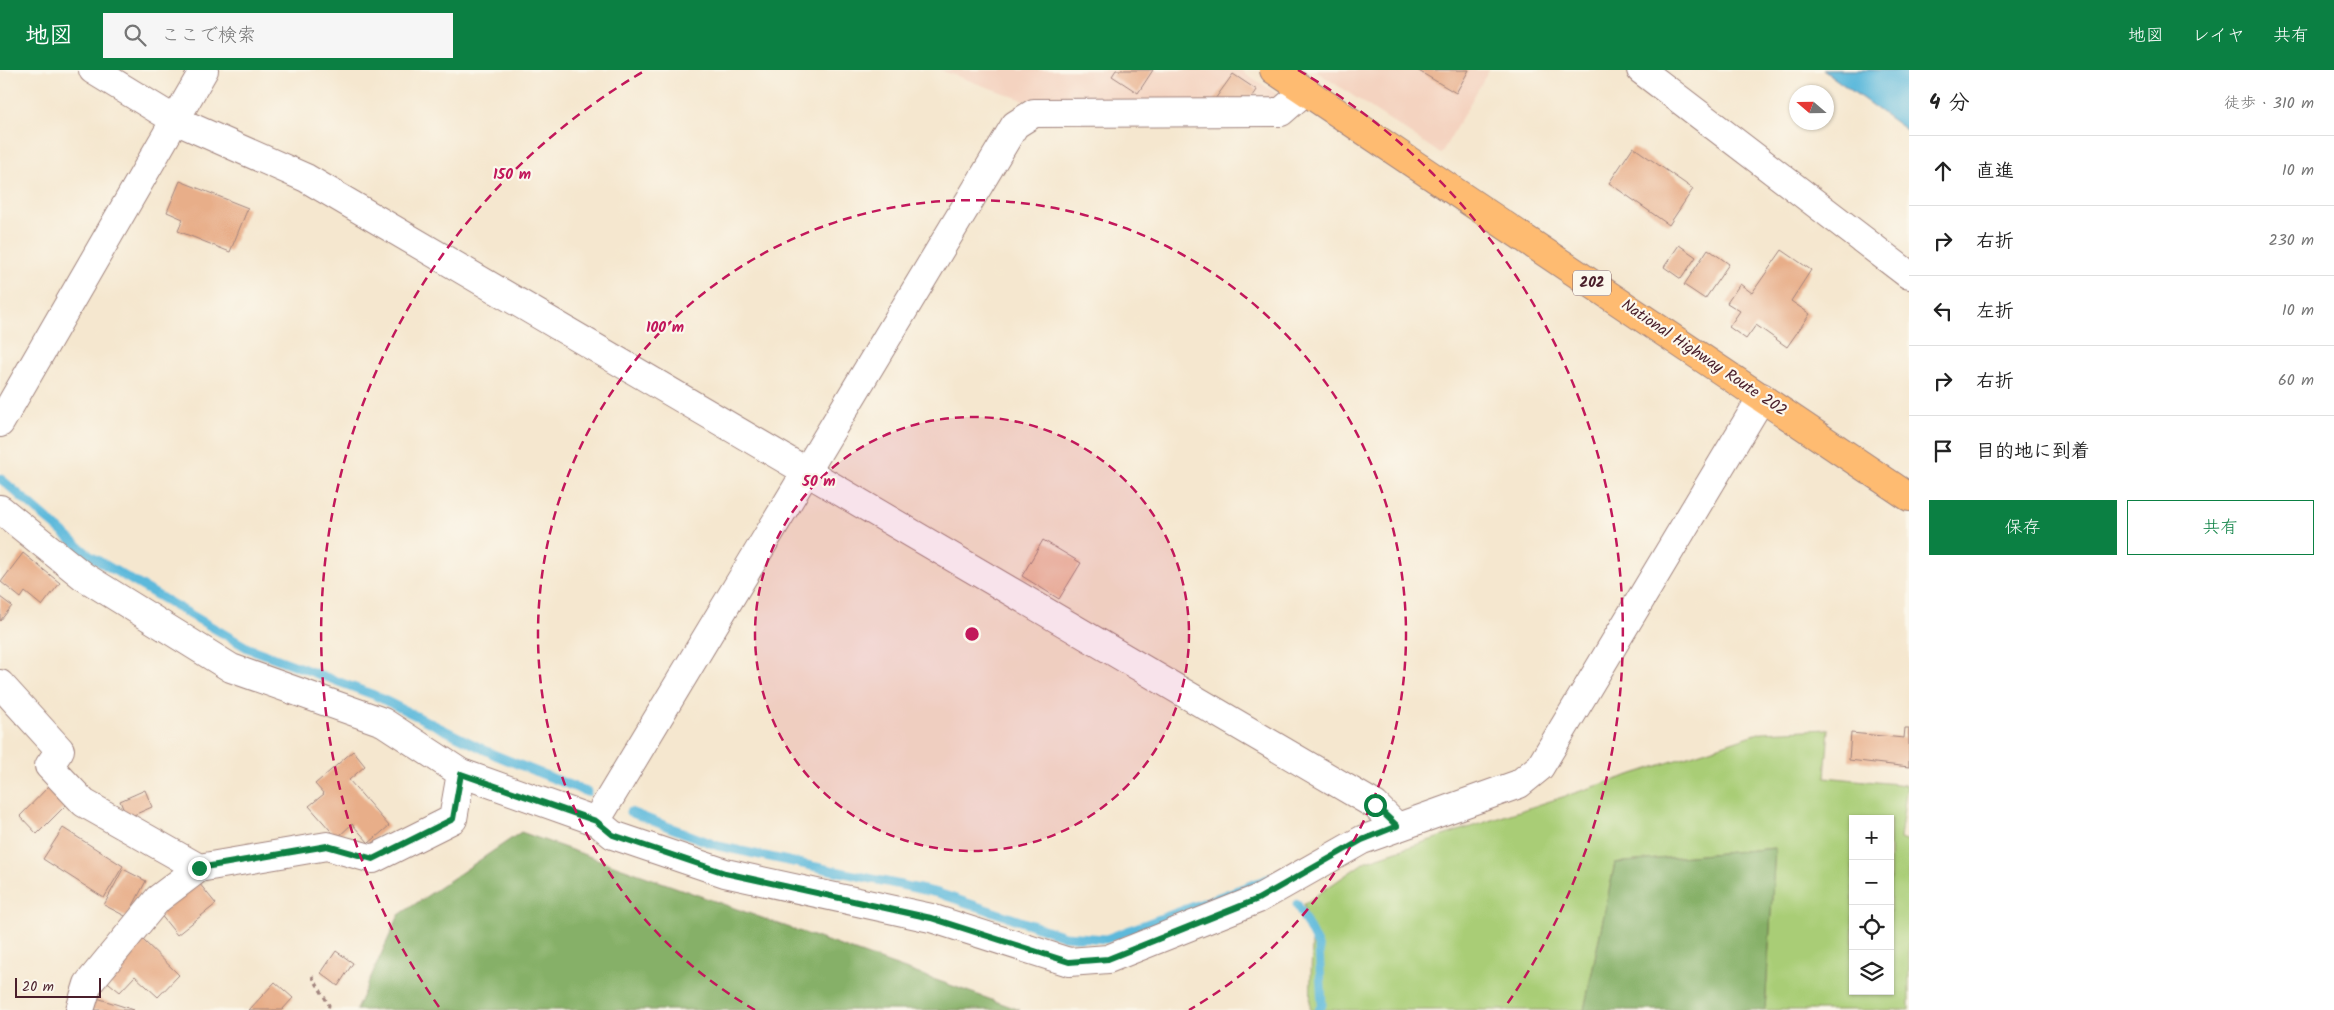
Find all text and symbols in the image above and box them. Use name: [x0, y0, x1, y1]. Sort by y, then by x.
search box: [103, 13, 453, 58]
text: 地図: [25, 17, 73, 56]
icon: search: [121, 21, 149, 49]
text: ここで検索: [161, 21, 256, 51]
text: 地図: [2128, 22, 2164, 51]
text: レイヤ: [2192, 22, 2245, 51]
text: 共有: [2273, 22, 2309, 51]
north arrow: [1789, 85, 1834, 130]
text: 4 分: [1929, 87, 1970, 120]
text: 徒歩 · 310 m: [2224, 91, 2314, 116]
icon: ahead: [1929, 157, 1957, 185]
text: 直進: [1976, 157, 2014, 187]
text: 10 m: [2282, 158, 2314, 183]
text: 150 m: [493, 163, 531, 187]
icon: right: [1929, 227, 1957, 255]
text: 右折: [1976, 227, 2014, 257]
text: 230 m: [2268, 228, 2314, 253]
road number: 202: [1573, 270, 1611, 296]
street label: National Highway Route 202: [1616, 293, 1792, 423]
icon: left: [1929, 297, 1957, 325]
text: 左折: [1976, 297, 2014, 327]
text: 10 m: [2282, 298, 2314, 323]
text: 100 m: [646, 316, 684, 340]
icon: right: [1929, 367, 1957, 395]
text: 右折: [1976, 367, 2014, 397]
text: 60 m: [2278, 368, 2314, 393]
icon: arrive: [1929, 437, 1957, 465]
text: 目的地に到着: [1976, 437, 2090, 467]
text: 50 m: [801, 470, 836, 494]
button: 保存: [1929, 500, 2117, 555]
button: 共有: [2127, 500, 2314, 555]
centre of rings: [963, 625, 981, 643]
route start: [1364, 794, 1387, 817]
map controls: [1849, 815, 1894, 995]
button: +: [1849, 815, 1894, 860]
route end: [188, 857, 211, 880]
button: −: [1849, 860, 1894, 905]
button: locate: [1849, 905, 1894, 950]
button: layers: [1849, 950, 1894, 995]
scale bar: [15, 975, 101, 998]
text: 20 m: [22, 976, 54, 998]

